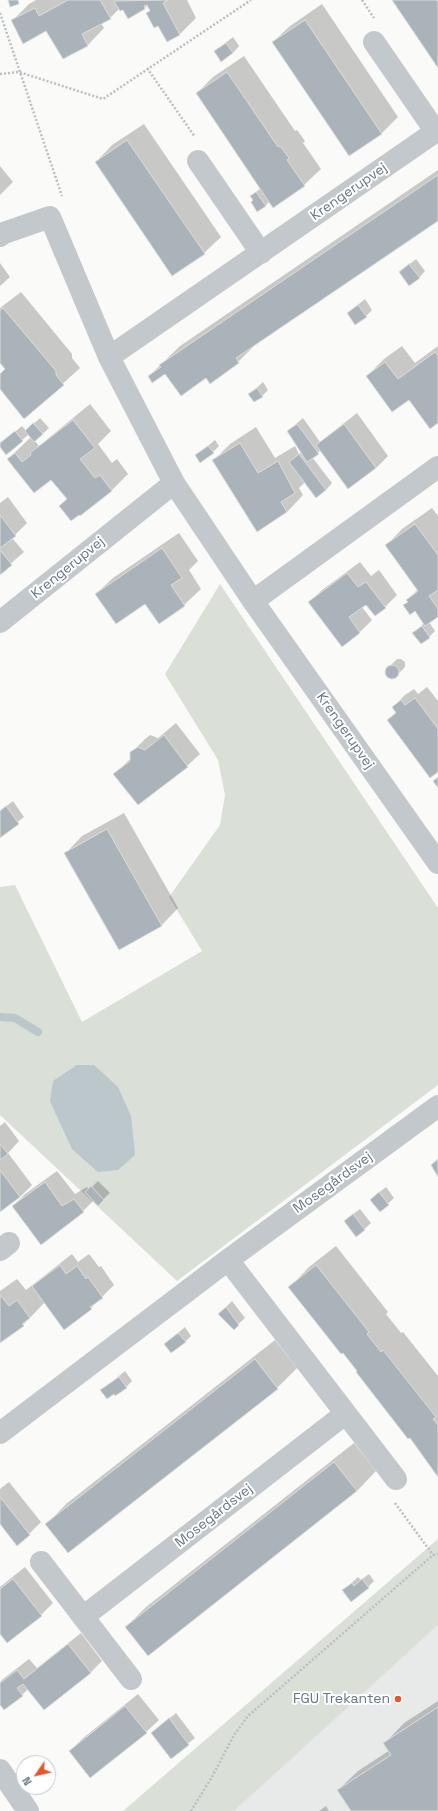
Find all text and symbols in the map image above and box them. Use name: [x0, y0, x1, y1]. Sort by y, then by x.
street label: Krengerupvej: [308, 160, 390, 224]
street label: Krengerupvej: [28, 533, 108, 603]
street label: Krengerupvej: [313, 690, 377, 772]
street label: Mosegårdsvej: [290, 1149, 376, 1217]
street label: Mosegårdsvej: [172, 1481, 256, 1551]
place label: FGU Trekanten: [293, 1691, 390, 1707]
marker: FGU Trekanten: [393, 1694, 403, 1704]
north arrow: [16, 1755, 56, 1795]
text: N: [19, 1774, 35, 1788]

